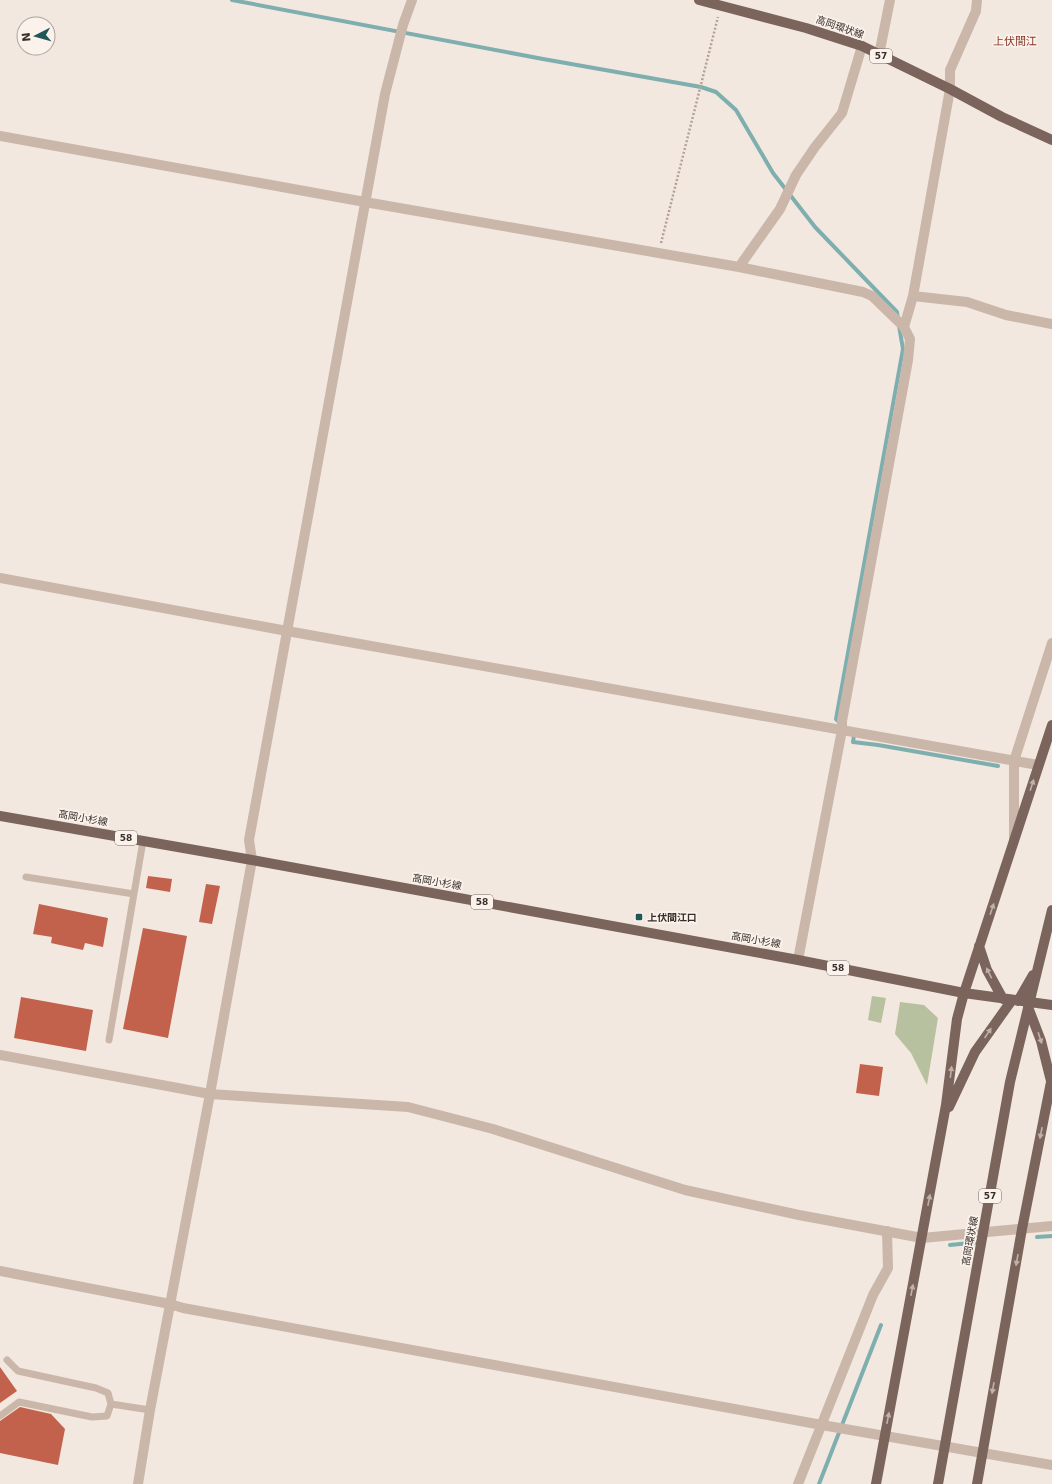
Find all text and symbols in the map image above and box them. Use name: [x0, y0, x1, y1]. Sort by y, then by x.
street label: 高岡環状線: [815, 14, 865, 40]
north arrow: [16, 16, 56, 56]
text: N: [20, 32, 33, 42]
district label: 上伏間江: [993, 35, 1037, 48]
road number: 57: [870, 49, 892, 63]
one-way arrow: [1029, 779, 1035, 791]
street label: 高岡小杉線: [57, 808, 109, 828]
road number: 58: [115, 831, 137, 845]
street label: 高岡小杉線: [411, 872, 463, 892]
road number: 58: [471, 895, 493, 909]
one-way arrow: [989, 902, 995, 914]
marker: 上伏間江口: [634, 912, 644, 922]
place label: 上伏間江口: [647, 912, 697, 923]
street label: 高岡小杉線: [730, 930, 782, 950]
road number: 58: [827, 961, 849, 975]
one-way arrow: [986, 967, 992, 979]
one-way arrow: [984, 1028, 992, 1039]
one-way arrow: [1037, 1033, 1043, 1045]
one-way arrow: [948, 1065, 954, 1078]
one-way arrow: [1038, 1127, 1044, 1139]
road number: 57: [979, 1189, 1001, 1203]
one-way arrow: [926, 1193, 932, 1206]
street label: 高岡環状線: [960, 1215, 980, 1267]
one-way arrow: [1013, 1254, 1019, 1267]
one-way arrow: [909, 1284, 915, 1296]
one-way arrow: [990, 1382, 996, 1394]
one-way arrow: [885, 1412, 891, 1424]

